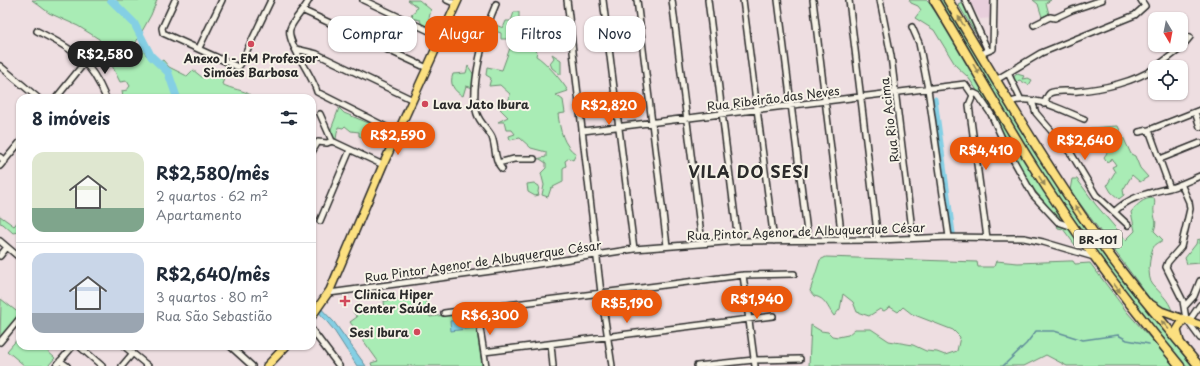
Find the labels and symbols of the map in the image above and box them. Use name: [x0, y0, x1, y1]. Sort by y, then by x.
north arrow: [1148, 12, 1188, 52]
one-way arrow: [957, 15, 964, 27]
marker: Anexo I - EM Professor Simões Barbosa: [246, 39, 256, 49]
pin: R$2,580: [68, 41, 142, 75]
place label: Anexo I - EM Professor Simões Barbosa: [183, 49, 319, 81]
one-way arrow: [972, 63, 979, 75]
street label: Rua Rio Acima: [875, 76, 903, 163]
street label: Rua Ribeirão das Neves: [706, 81, 841, 115]
pin: R$2,820: [572, 92, 646, 126]
place label: Lava Jato Ibura: [433, 95, 530, 113]
marker: Lava Jato Ibura: [420, 99, 430, 109]
pin: R$2,590: [361, 122, 435, 156]
pin: R$2,640: [1048, 127, 1122, 161]
pin: R$4,410: [949, 137, 1023, 171]
district label: VILA DO SESI: [688, 159, 810, 183]
one-way arrow: [1039, 175, 1046, 186]
one-way arrow: [1074, 205, 1082, 216]
street label: Rua Pintor Agenor de Albuquerque César: [686, 218, 926, 244]
road number: BR-101: [1074, 230, 1122, 248]
street label: Rua Pintor Agenor de Albuquerque César: [364, 235, 603, 287]
one-way arrow: [1113, 283, 1121, 294]
place label: Clinica Hiper Center Saúde: [354, 285, 437, 317]
pin: R$1,940: [720, 286, 794, 320]
pin: R$5,190: [590, 290, 664, 324]
marker: Clinica Hiper Center Saúde: [339, 295, 351, 307]
pin: R$6,300: [453, 302, 527, 336]
one-way arrow: [1160, 320, 1169, 330]
place label: Sesi Ibura: [349, 323, 410, 341]
marker: Sesi Ibura: [412, 327, 422, 337]

